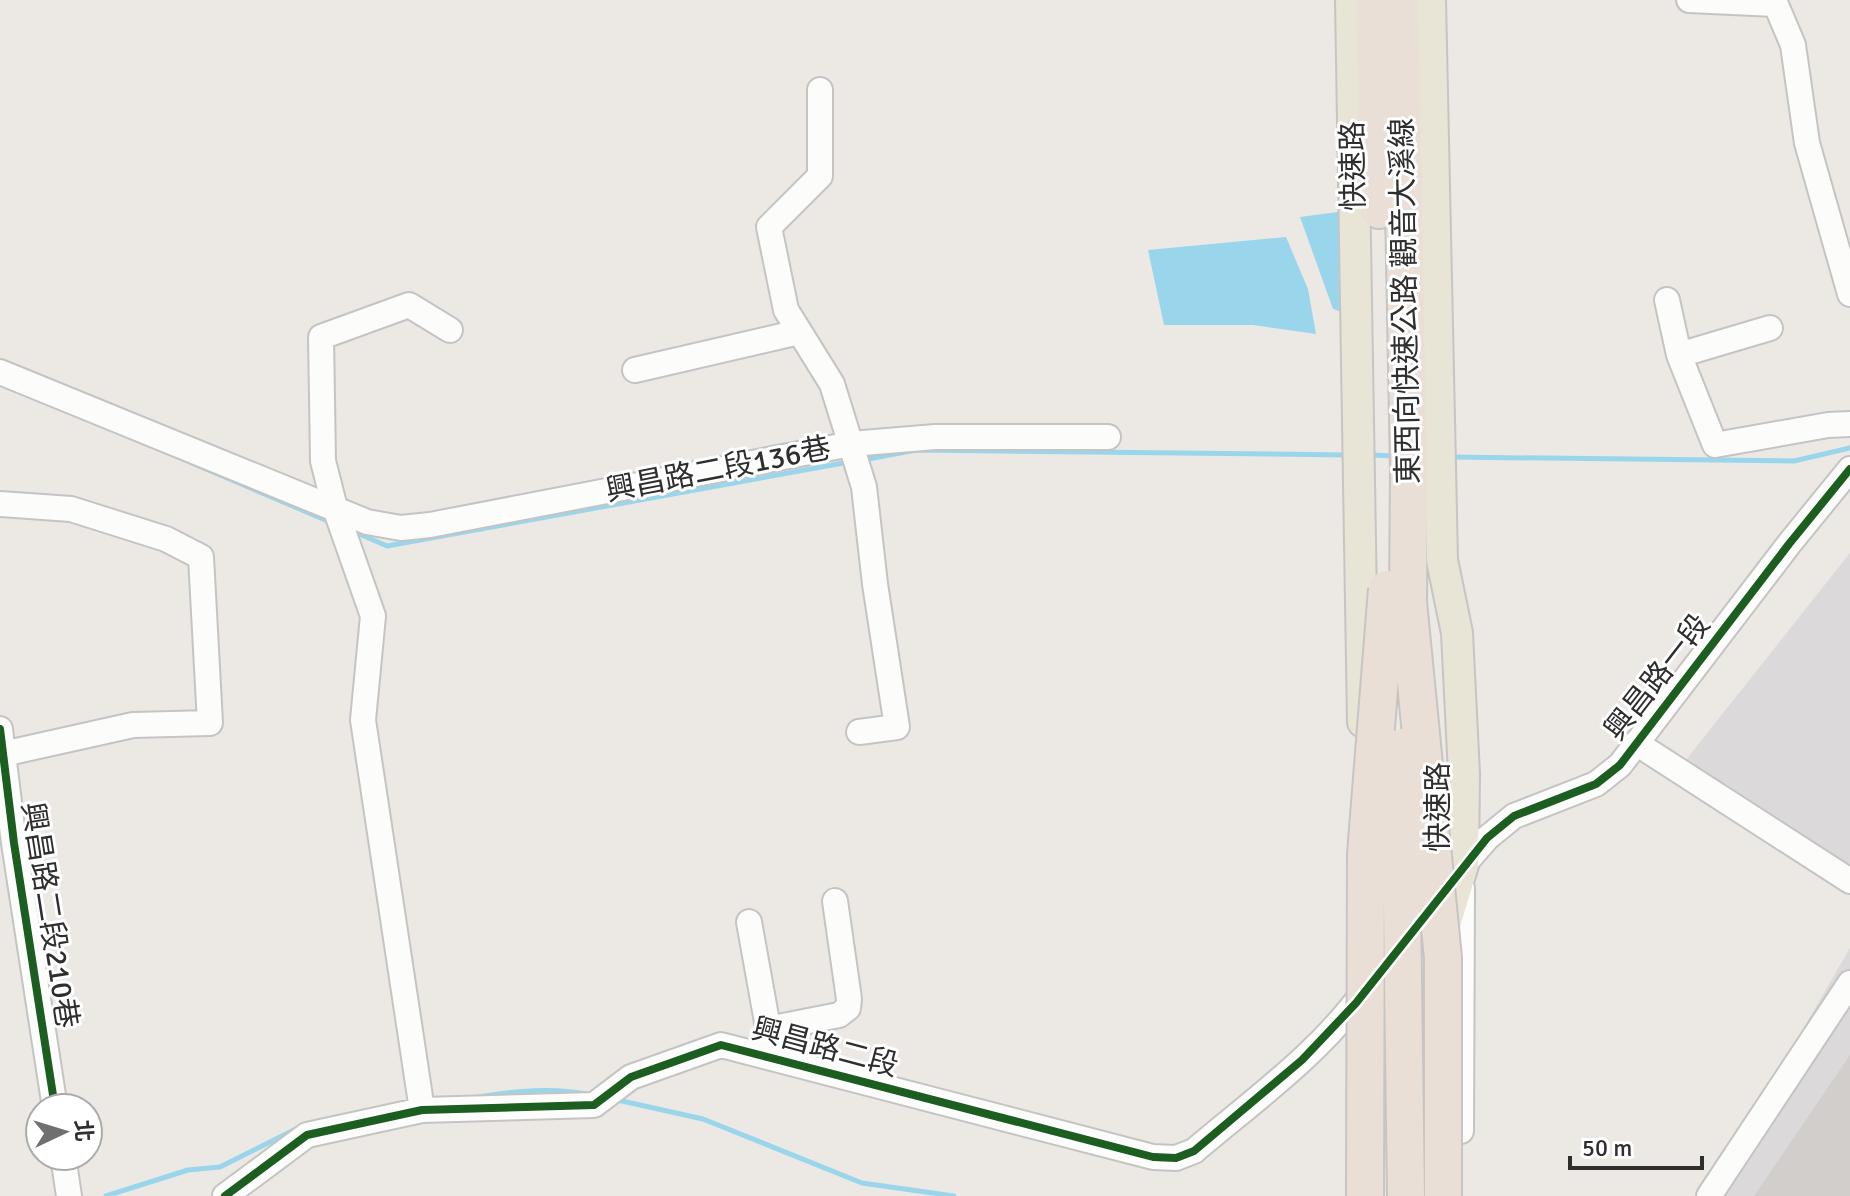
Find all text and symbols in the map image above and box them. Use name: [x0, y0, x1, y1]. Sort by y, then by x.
street label: 東西向快速公路 觀音大溪線: [1384, 117, 1427, 485]
street label: 快速路: [1334, 121, 1373, 211]
street label: 興昌路二段136巷: [602, 430, 834, 509]
street label: 興昌路一段: [1597, 607, 1718, 748]
street label: 快速路: [1420, 762, 1457, 852]
street label: 興昌路二段210巷: [13, 799, 86, 1031]
street label: 興昌路二段: [748, 1010, 902, 1085]
north arrow: [24, 1092, 104, 1172]
text: 北: [69, 1119, 98, 1143]
scale bar: [1570, 1120, 1702, 1170]
text: 50 m: [1582, 1133, 1632, 1163]

